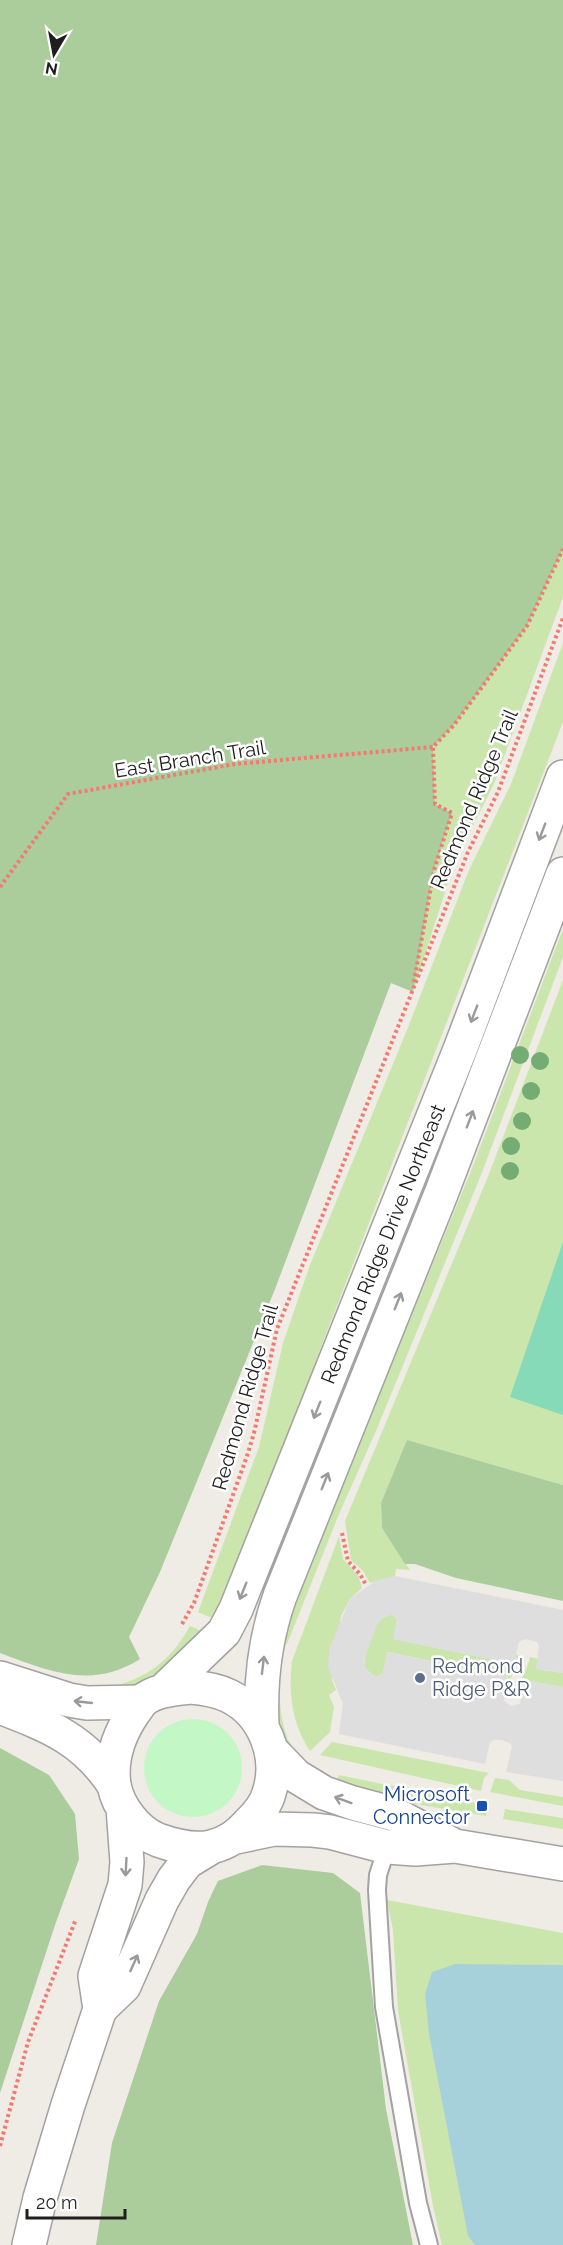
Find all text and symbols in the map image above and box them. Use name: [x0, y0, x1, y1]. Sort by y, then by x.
north arrow: [24, 24, 84, 84]
text: N: [44, 58, 59, 79]
street label: Redmond Ridge Trail: [425, 705, 523, 892]
street label: East Branch Trail: [113, 735, 268, 783]
one-way arrow: [536, 822, 547, 841]
one-way arrow: [468, 1005, 479, 1023]
street label: Redmond Ridge Drive Northeast: [316, 1100, 450, 1387]
one-way arrow: [465, 1111, 476, 1129]
one-way arrow: [393, 1292, 404, 1310]
street label: Redmond Ridge Trail: [207, 1300, 283, 1493]
one-way arrow: [311, 1401, 322, 1419]
one-way arrow: [320, 1473, 331, 1491]
one-way arrow: [237, 1581, 248, 1600]
place label: Redmond Ridge P&R: [432, 1654, 530, 1701]
one-way arrow: [258, 1656, 269, 1676]
marker: Redmond Ridge P&R: [413, 1671, 427, 1685]
one-way arrow: [74, 1696, 94, 1707]
place label: Microsoft Connector: [373, 1782, 470, 1829]
one-way arrow: [335, 1794, 353, 1805]
marker: Microsoft Connector: [475, 1799, 489, 1813]
one-way arrow: [121, 1856, 132, 1876]
one-way arrow: [129, 1954, 141, 1972]
scale bar: [27, 2182, 124, 2220]
text: 20 m: [36, 2192, 78, 2213]

